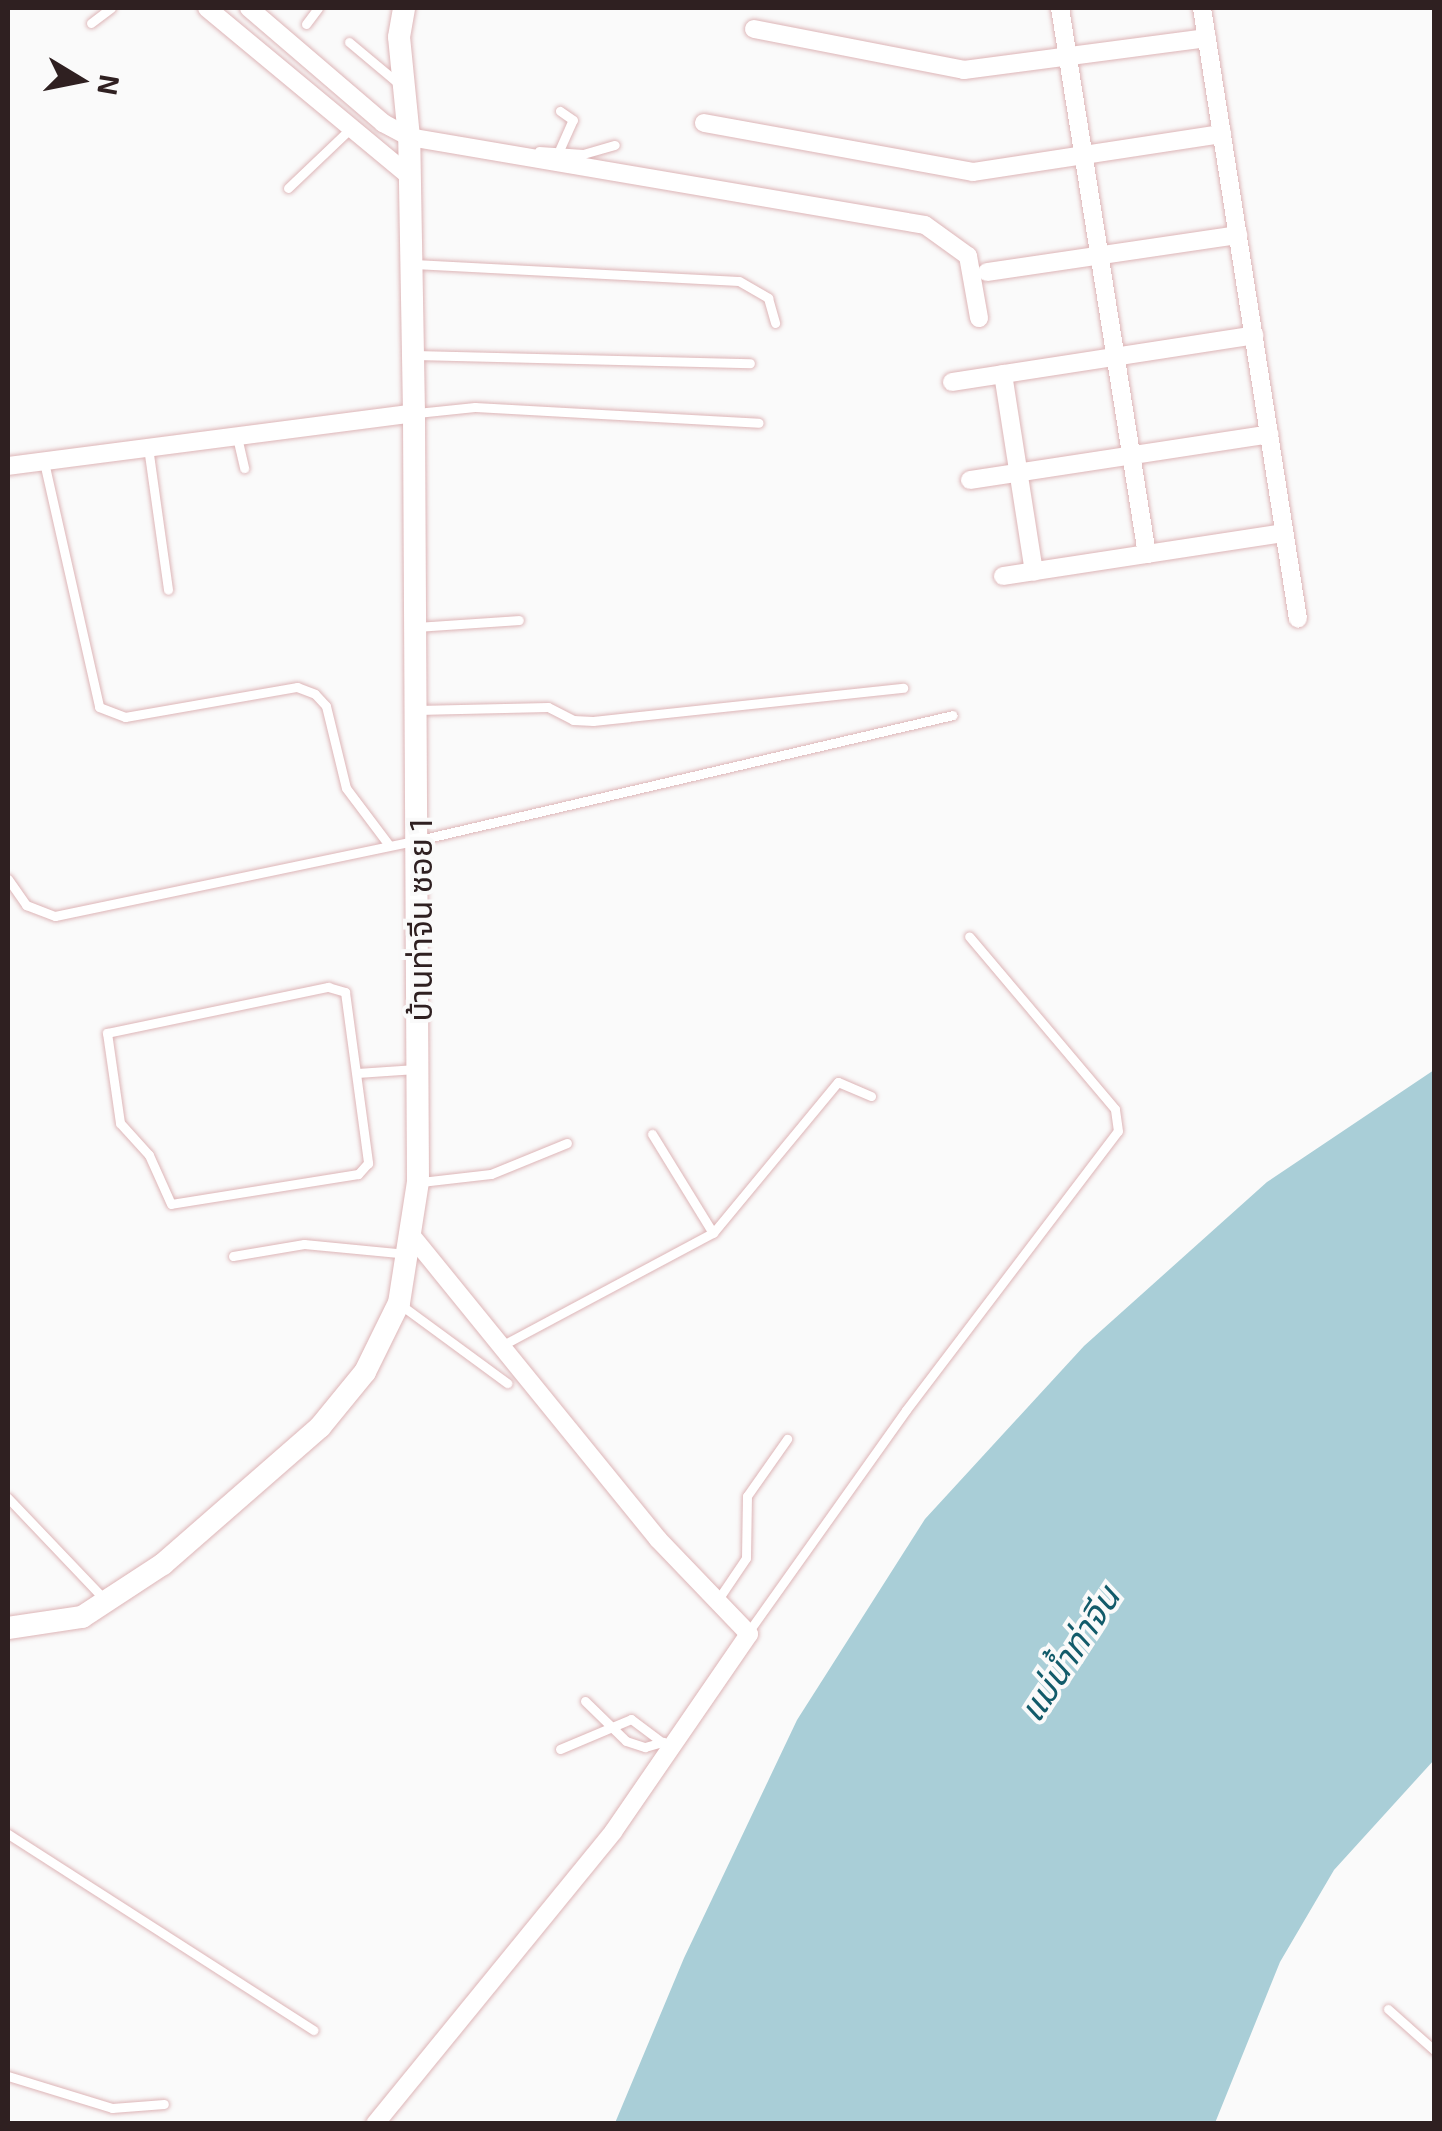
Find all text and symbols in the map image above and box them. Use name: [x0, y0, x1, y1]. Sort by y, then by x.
north arrow: [30, 30, 130, 130]
text: N: [91, 72, 128, 98]
street label: บ้านท่าจีน ซอย 1: [400, 818, 438, 1022]
water label: แม่น้ำท่าจีน: [1009, 1578, 1127, 1728]

